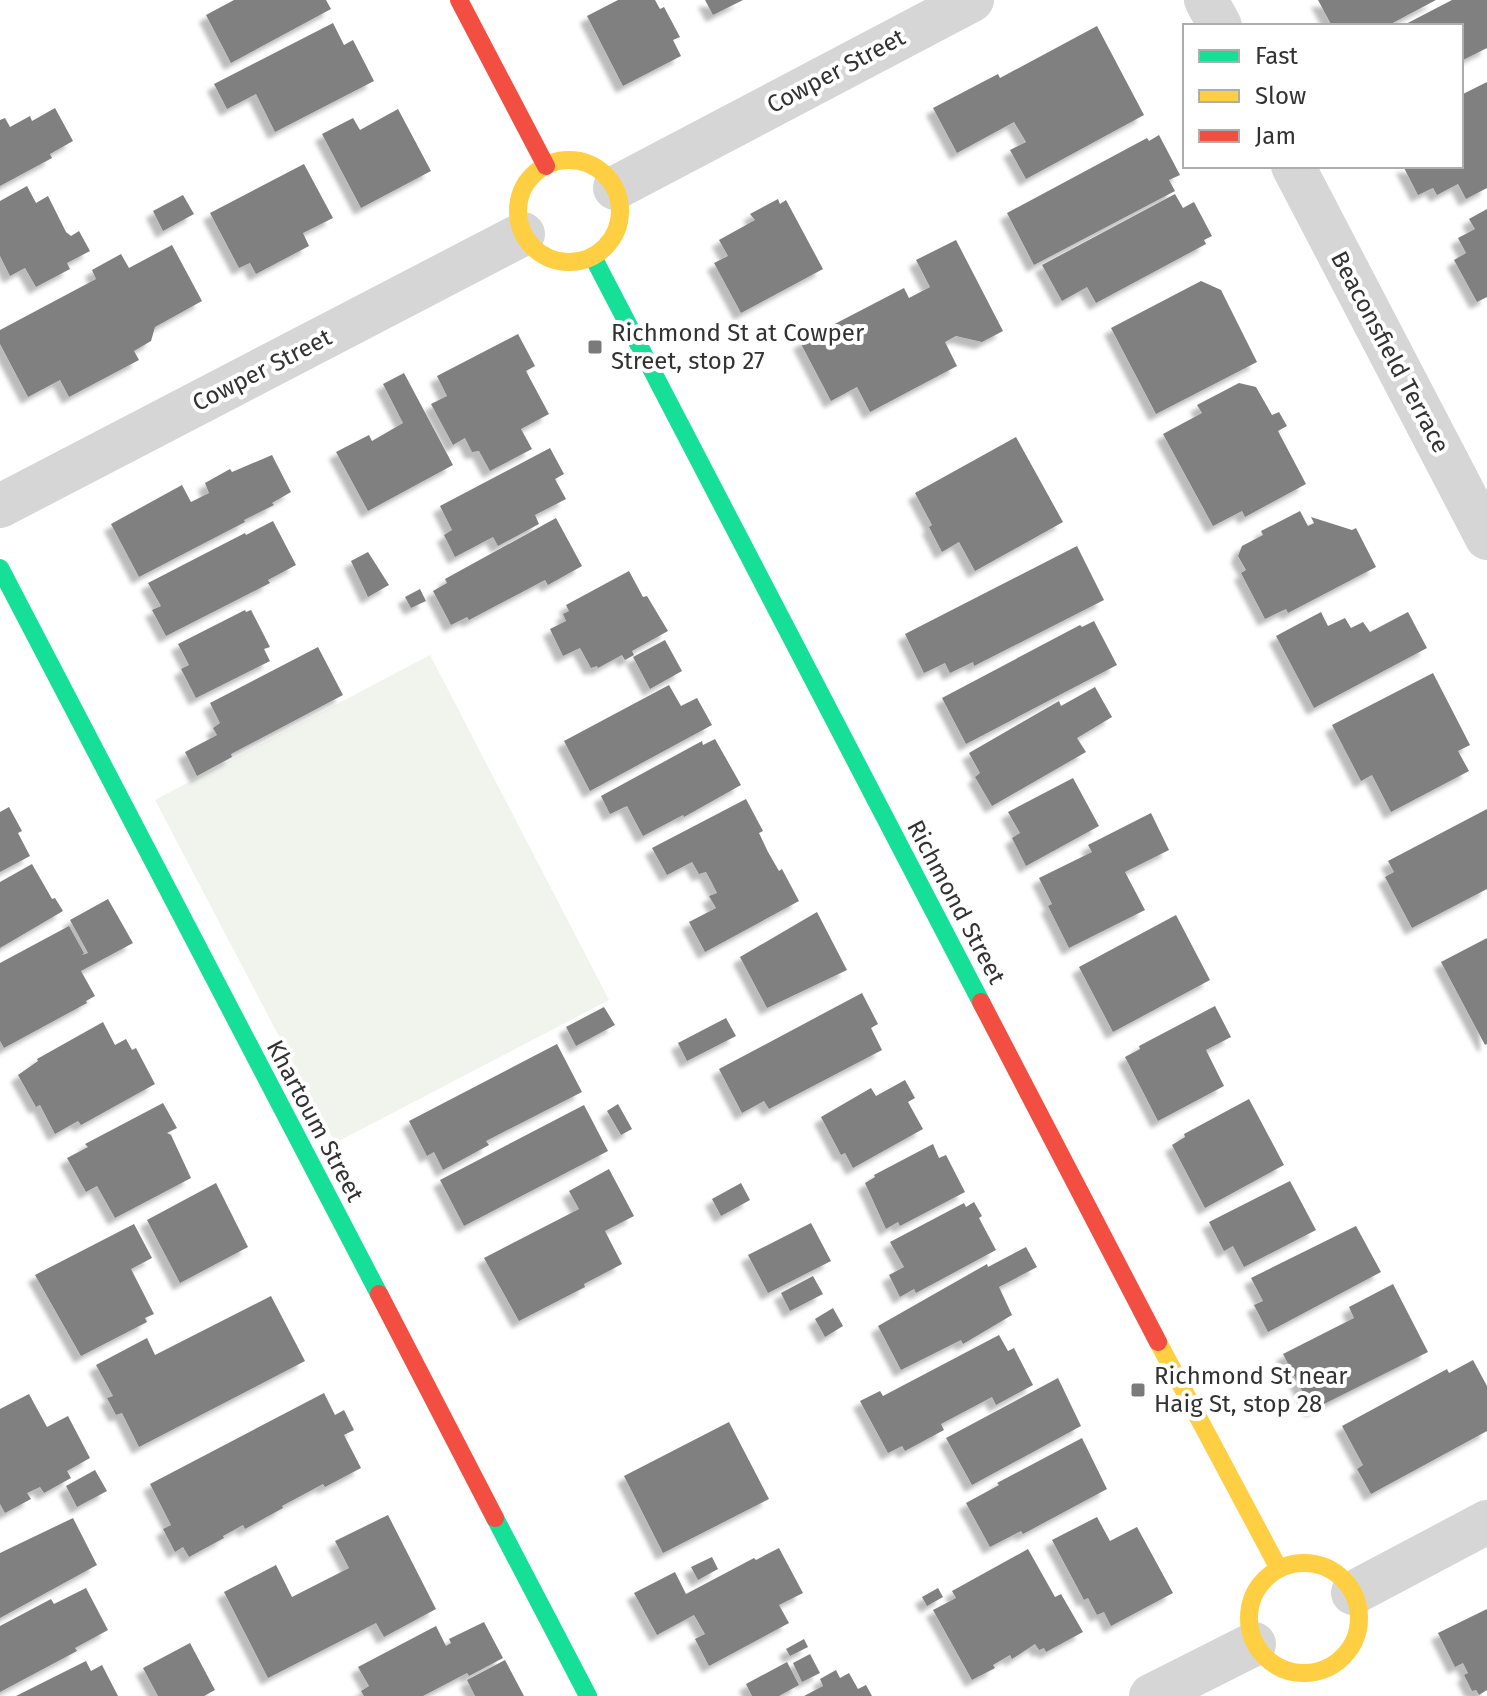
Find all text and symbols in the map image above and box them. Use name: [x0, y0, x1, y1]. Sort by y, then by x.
street label: Cowper Street: [762, 23, 910, 119]
legend: [1183, 24, 1463, 168]
text: Fast: [1255, 42, 1298, 70]
text: Slow: [1255, 82, 1306, 110]
text: Jam: [1255, 122, 1296, 150]
street label: Beaconsfield Terrace: [1325, 246, 1455, 458]
place label: Richmond St at Cowper Street, stop 27: [611, 319, 865, 375]
street label: Cowper Street: [188, 323, 336, 417]
marker: Richmond St at Cowper Street, stop 27: [586, 338, 604, 356]
street label: Richmond Street: [901, 815, 1011, 989]
street label: Khartoum Street: [261, 1035, 369, 1207]
place label: Richmond St near Haig St, stop 28: [1154, 1362, 1348, 1418]
marker: Richmond St near Haig St, stop 28: [1129, 1381, 1147, 1399]

